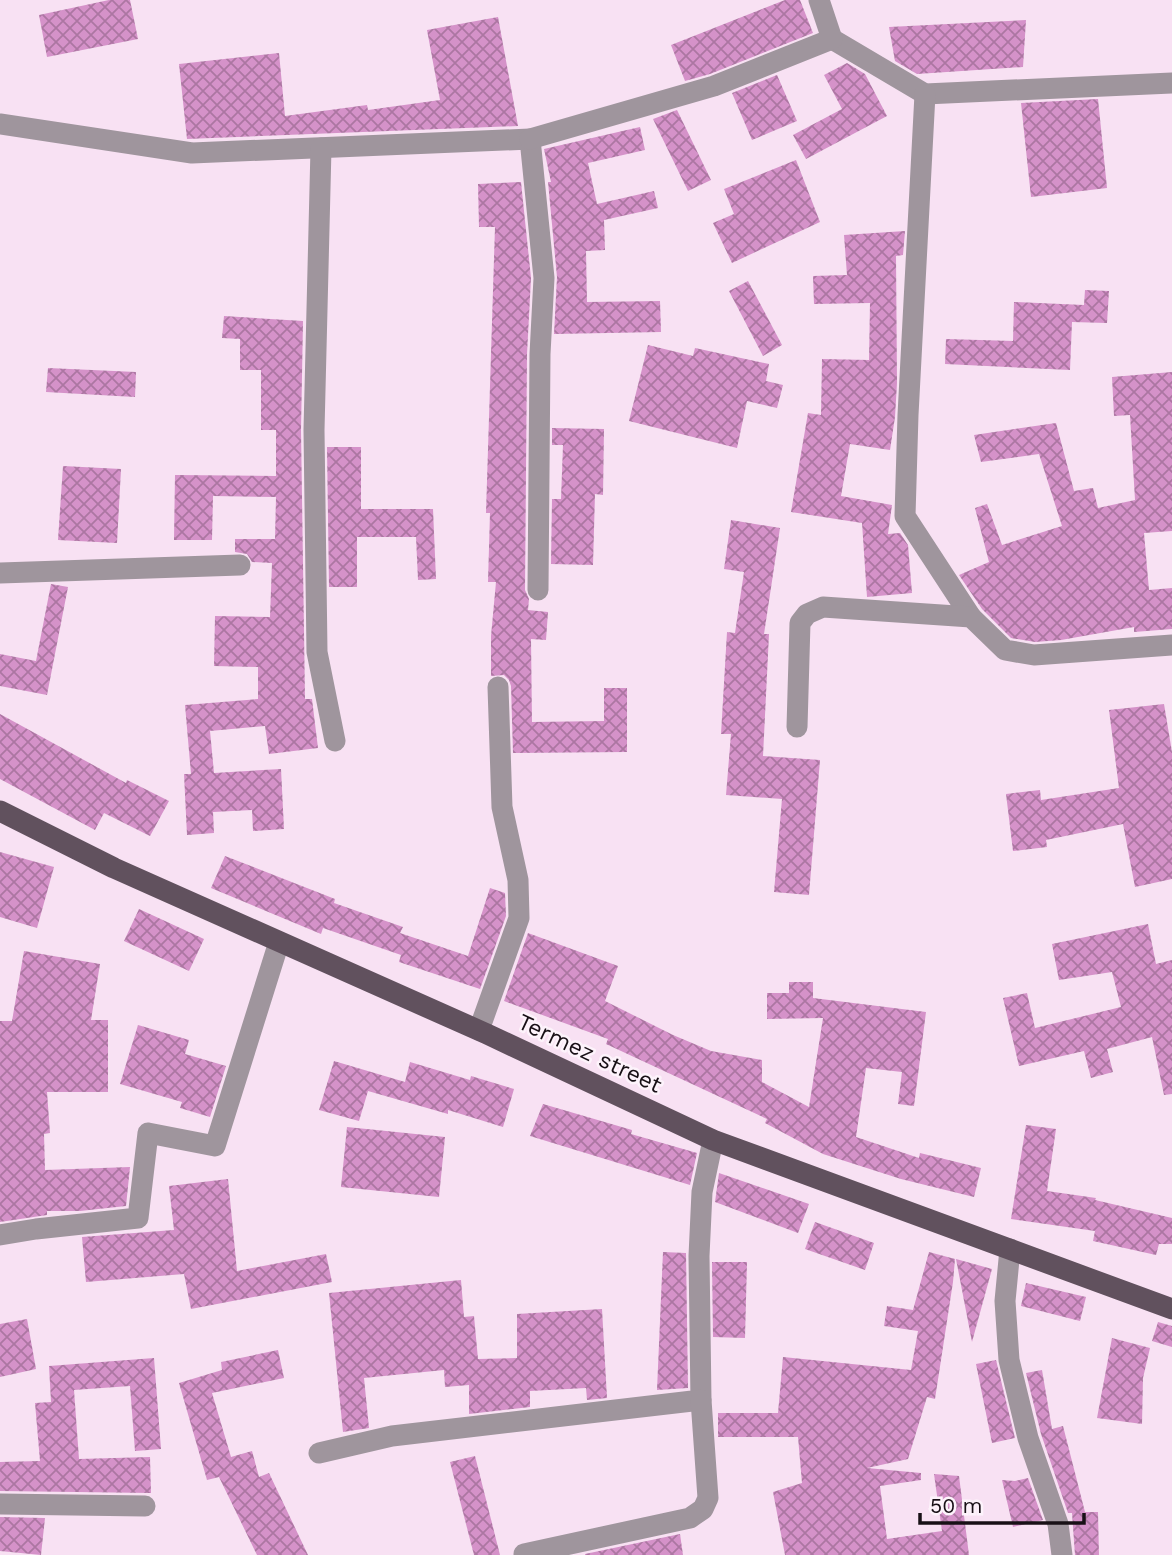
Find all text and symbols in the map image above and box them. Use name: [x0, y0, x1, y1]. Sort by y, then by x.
street label: Termez street: [513, 1008, 666, 1099]
scale bar: [920, 1482, 1084, 1526]
text: 50 m: [930, 1493, 982, 1518]

